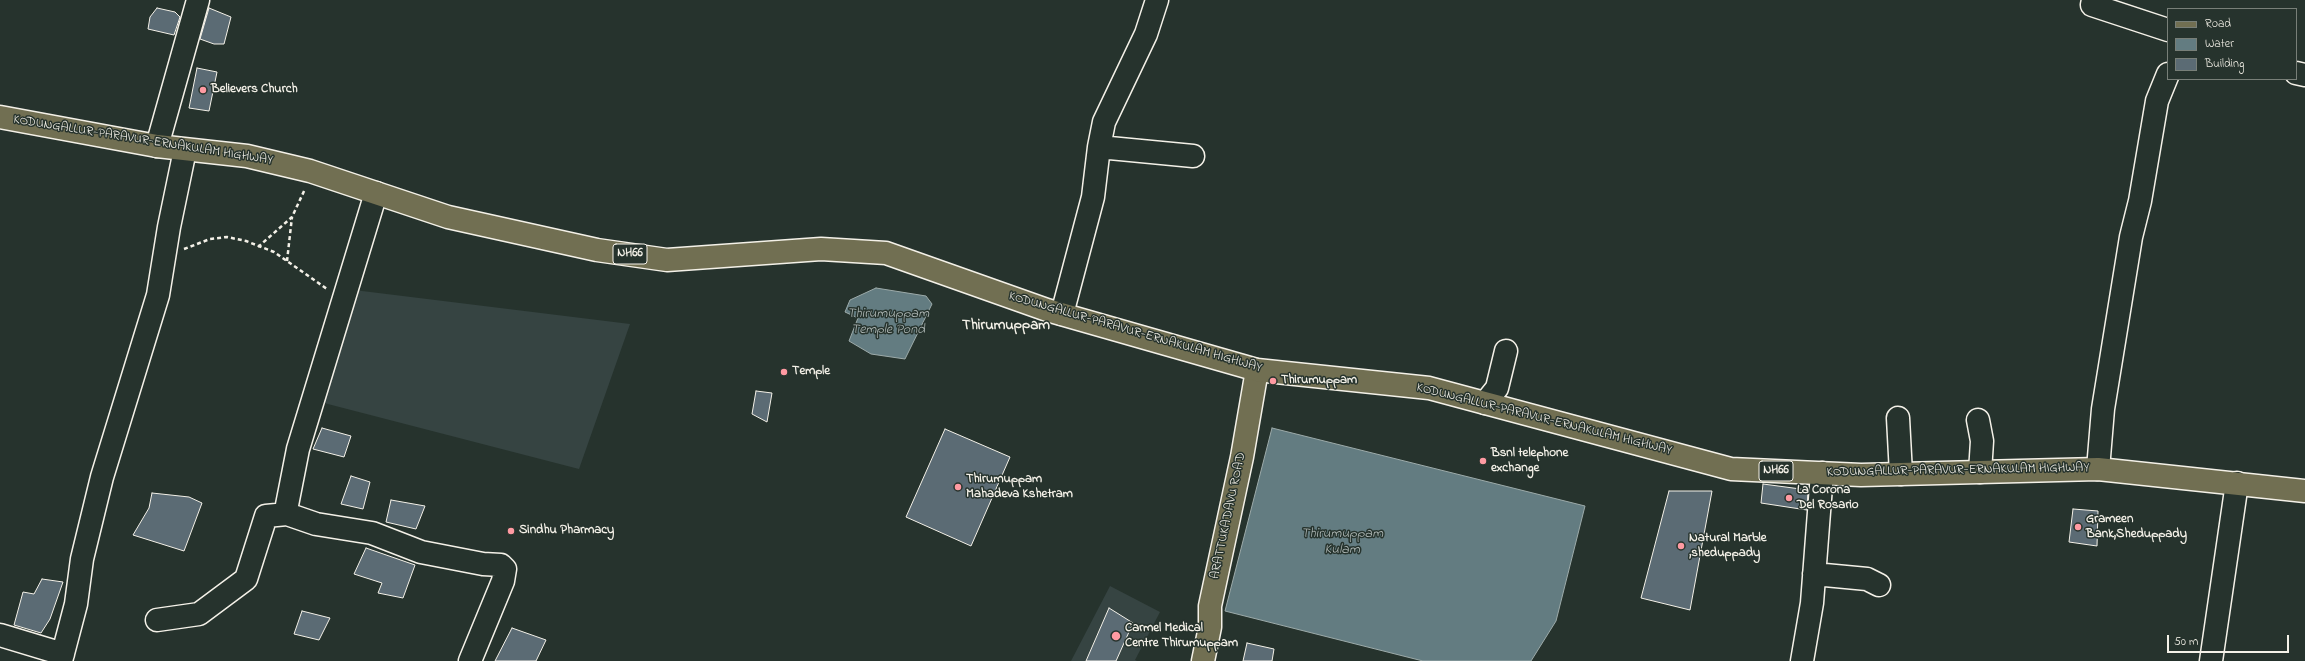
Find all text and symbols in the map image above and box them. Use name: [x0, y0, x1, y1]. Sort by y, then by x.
legend: [2167, 8, 2297, 80]
text: Road: [2205, 15, 2231, 33]
text: Water: [2205, 35, 2234, 53]
text: Building: [2205, 55, 2244, 73]
place label: Believers Church: [211, 82, 298, 98]
marker: Believers Church: [198, 85, 208, 95]
street label: KODUNGALLUR-PARAVUR-ERNAKULAM HIGHWAY: [12, 113, 274, 169]
road number: NH66: [613, 244, 647, 264]
street label: KODUNGALLUR-PARAVUR-ERNAKULAM HIGHWAY: [1007, 289, 1263, 377]
water label: Thirumuppam Temple Pond: [847, 307, 929, 340]
district label: Thirumuppam: [962, 318, 1050, 336]
place label: Temple: [792, 364, 830, 380]
marker: Temple: [779, 367, 789, 377]
place label: Thirumuppam: [1281, 373, 1357, 389]
marker: Thirumuppam: [1268, 376, 1278, 386]
street label: KODUNGALLUR-PARAVUR-ERNAKULAM HIGHWAY: [1415, 381, 1673, 459]
place label: Bsnl telephone exchange: [1491, 446, 1568, 477]
street label: ARATTUKADAVU ROAD: [1208, 451, 1250, 581]
marker: Bsnl telephone exchange: [1478, 456, 1488, 466]
road number: NH66: [1759, 461, 1793, 481]
street label: KODUNGALLUR-PARAVUR-ERNAKULAM HIGHWAY: [1827, 461, 2089, 481]
place label: Thirumuppam Mahadeva Kshetram: [966, 472, 1073, 503]
marker: Thirumuppam Mahadeva Kshetram: [953, 482, 963, 492]
place label: La Corona Del Rosario: [1797, 483, 1859, 514]
marker: La Corona Del Rosario: [1784, 493, 1794, 503]
place label: Grameen Bank,Sheduppady: [2086, 512, 2187, 543]
marker: Grameen Bank,Sheduppady: [2073, 522, 2083, 532]
place label: Sindhu Pharmacy: [519, 523, 614, 539]
marker: Sindhu Pharmacy: [506, 526, 516, 536]
water label: Thirumuppam Kulam: [1301, 527, 1383, 560]
place label: Natural Marble ,sheduppady: [1689, 531, 1766, 562]
marker: Natural Marble ,sheduppady: [1676, 541, 1686, 551]
place label: Carmel Medical Centre Thirumuppam: [1125, 621, 1238, 652]
scale bar: [2169, 627, 2291, 653]
marker: Carmel Medical Centre Thirumuppam: [1110, 630, 1122, 642]
text: 50 m: [2174, 633, 2198, 651]

